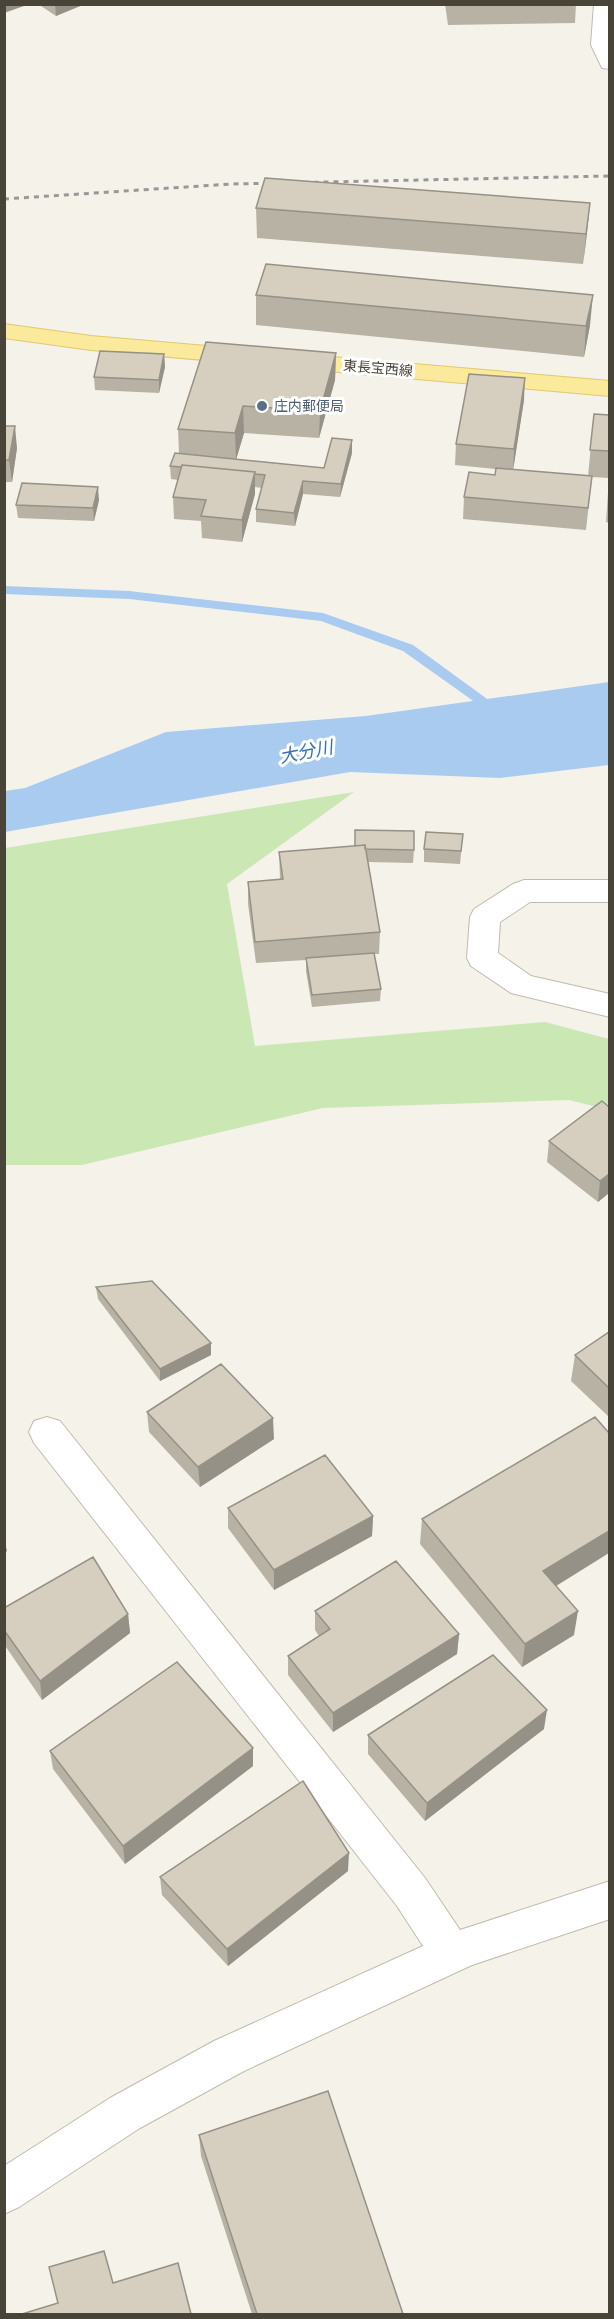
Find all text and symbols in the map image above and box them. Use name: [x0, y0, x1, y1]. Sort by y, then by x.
street label: 東長宝西線: [342, 357, 414, 380]
place label: 庄内郵便局: [274, 398, 344, 415]
marker: 庄内郵便局: [255, 399, 269, 413]
water label: 大分川: [277, 736, 337, 768]

